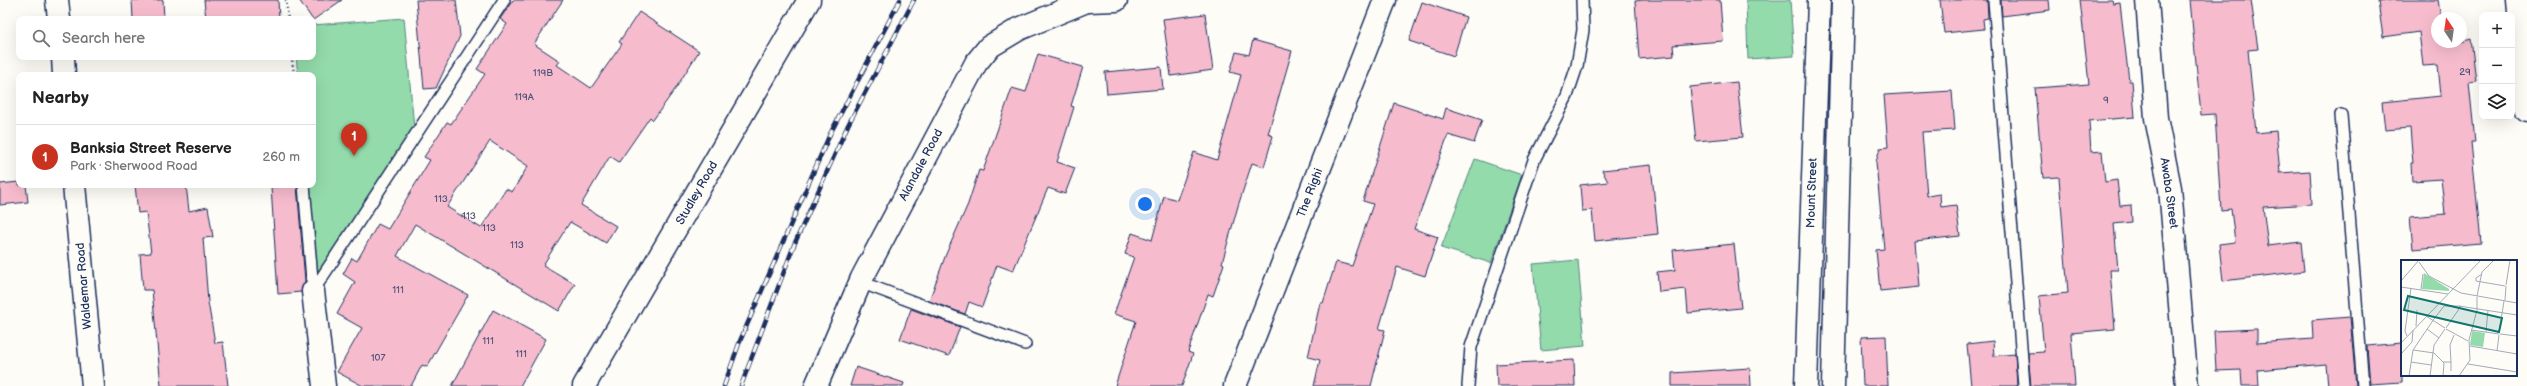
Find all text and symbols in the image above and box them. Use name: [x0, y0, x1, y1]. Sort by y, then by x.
north arrow: [2431, 12, 2467, 48]
map controls: [2479, 12, 2515, 120]
button: +: [2479, 12, 2515, 48]
search box: [16, 16, 316, 60]
icon: search: [30, 27, 52, 49]
text: Search here: [62, 29, 145, 48]
button: −: [2479, 48, 2515, 84]
house number: 29: [2459, 66, 2471, 78]
house number: 119B: [533, 67, 553, 79]
button: layers: [2479, 84, 2515, 120]
text: Nearby: [32, 88, 89, 108]
house number: 119A: [514, 91, 535, 103]
house number: 9: [2103, 94, 2109, 106]
pin: 1: [341, 123, 367, 156]
street label: Alandale Road: [896, 126, 946, 203]
text: Banksia Street Reserve: [70, 139, 232, 158]
text: 1: [42, 149, 48, 165]
text: 260 m: [262, 149, 300, 165]
street label: Mount Street: [1803, 157, 1821, 228]
street label: Awaba Street: [2157, 157, 2181, 230]
text: Park · Sherwood Road: [70, 158, 198, 174]
street label: Studley Road: [673, 158, 721, 227]
street label: The Righi: [1294, 166, 1326, 220]
house number: 113: [434, 193, 448, 205]
your location: [1135, 194, 1155, 214]
house number: 113: [462, 210, 476, 222]
house number: 113: [482, 222, 496, 234]
house number: 113: [510, 239, 524, 251]
street label: Waldemar Road: [73, 242, 95, 330]
inset map: [2401, 260, 2517, 376]
house number: 111: [392, 284, 404, 296]
house number: 111: [482, 335, 494, 347]
house number: 111: [515, 348, 527, 360]
house number: 107: [371, 352, 385, 364]

